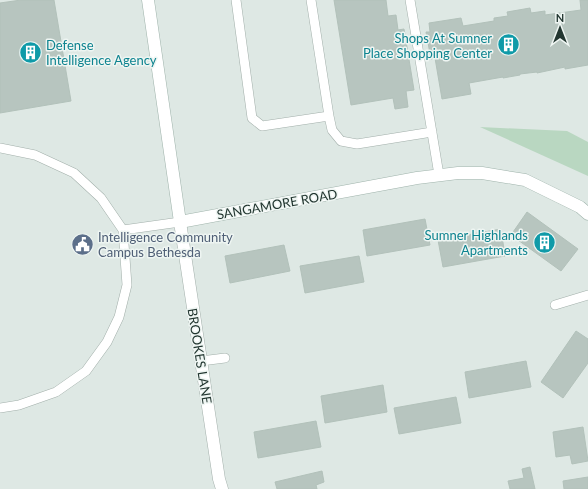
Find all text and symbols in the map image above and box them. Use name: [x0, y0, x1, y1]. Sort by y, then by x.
north arrow: [540, 8, 580, 48]
text: N: [556, 11, 564, 24]
place label: Shops At Sumner Place Shopping Center: [363, 30, 492, 61]
building icon: Shops At Sumner Place Shopping Center: [495, 32, 521, 58]
place label: Defense Intelligence Agency: [46, 37, 157, 68]
building icon: Defense Intelligence Agency: [18, 39, 44, 65]
street label: SANGAMORE ROAD: [215, 185, 339, 222]
place label: Sumner Highlands Apartments: [425, 227, 528, 258]
place label: Intelligence Community Campus Bethesda: [98, 229, 233, 260]
building icon: Sumner Highlands Apartments: [531, 229, 557, 255]
public building icon: Intelligence Community Campus Bethesda: [69, 231, 95, 257]
street label: BROOKES LANE: [185, 307, 215, 405]

